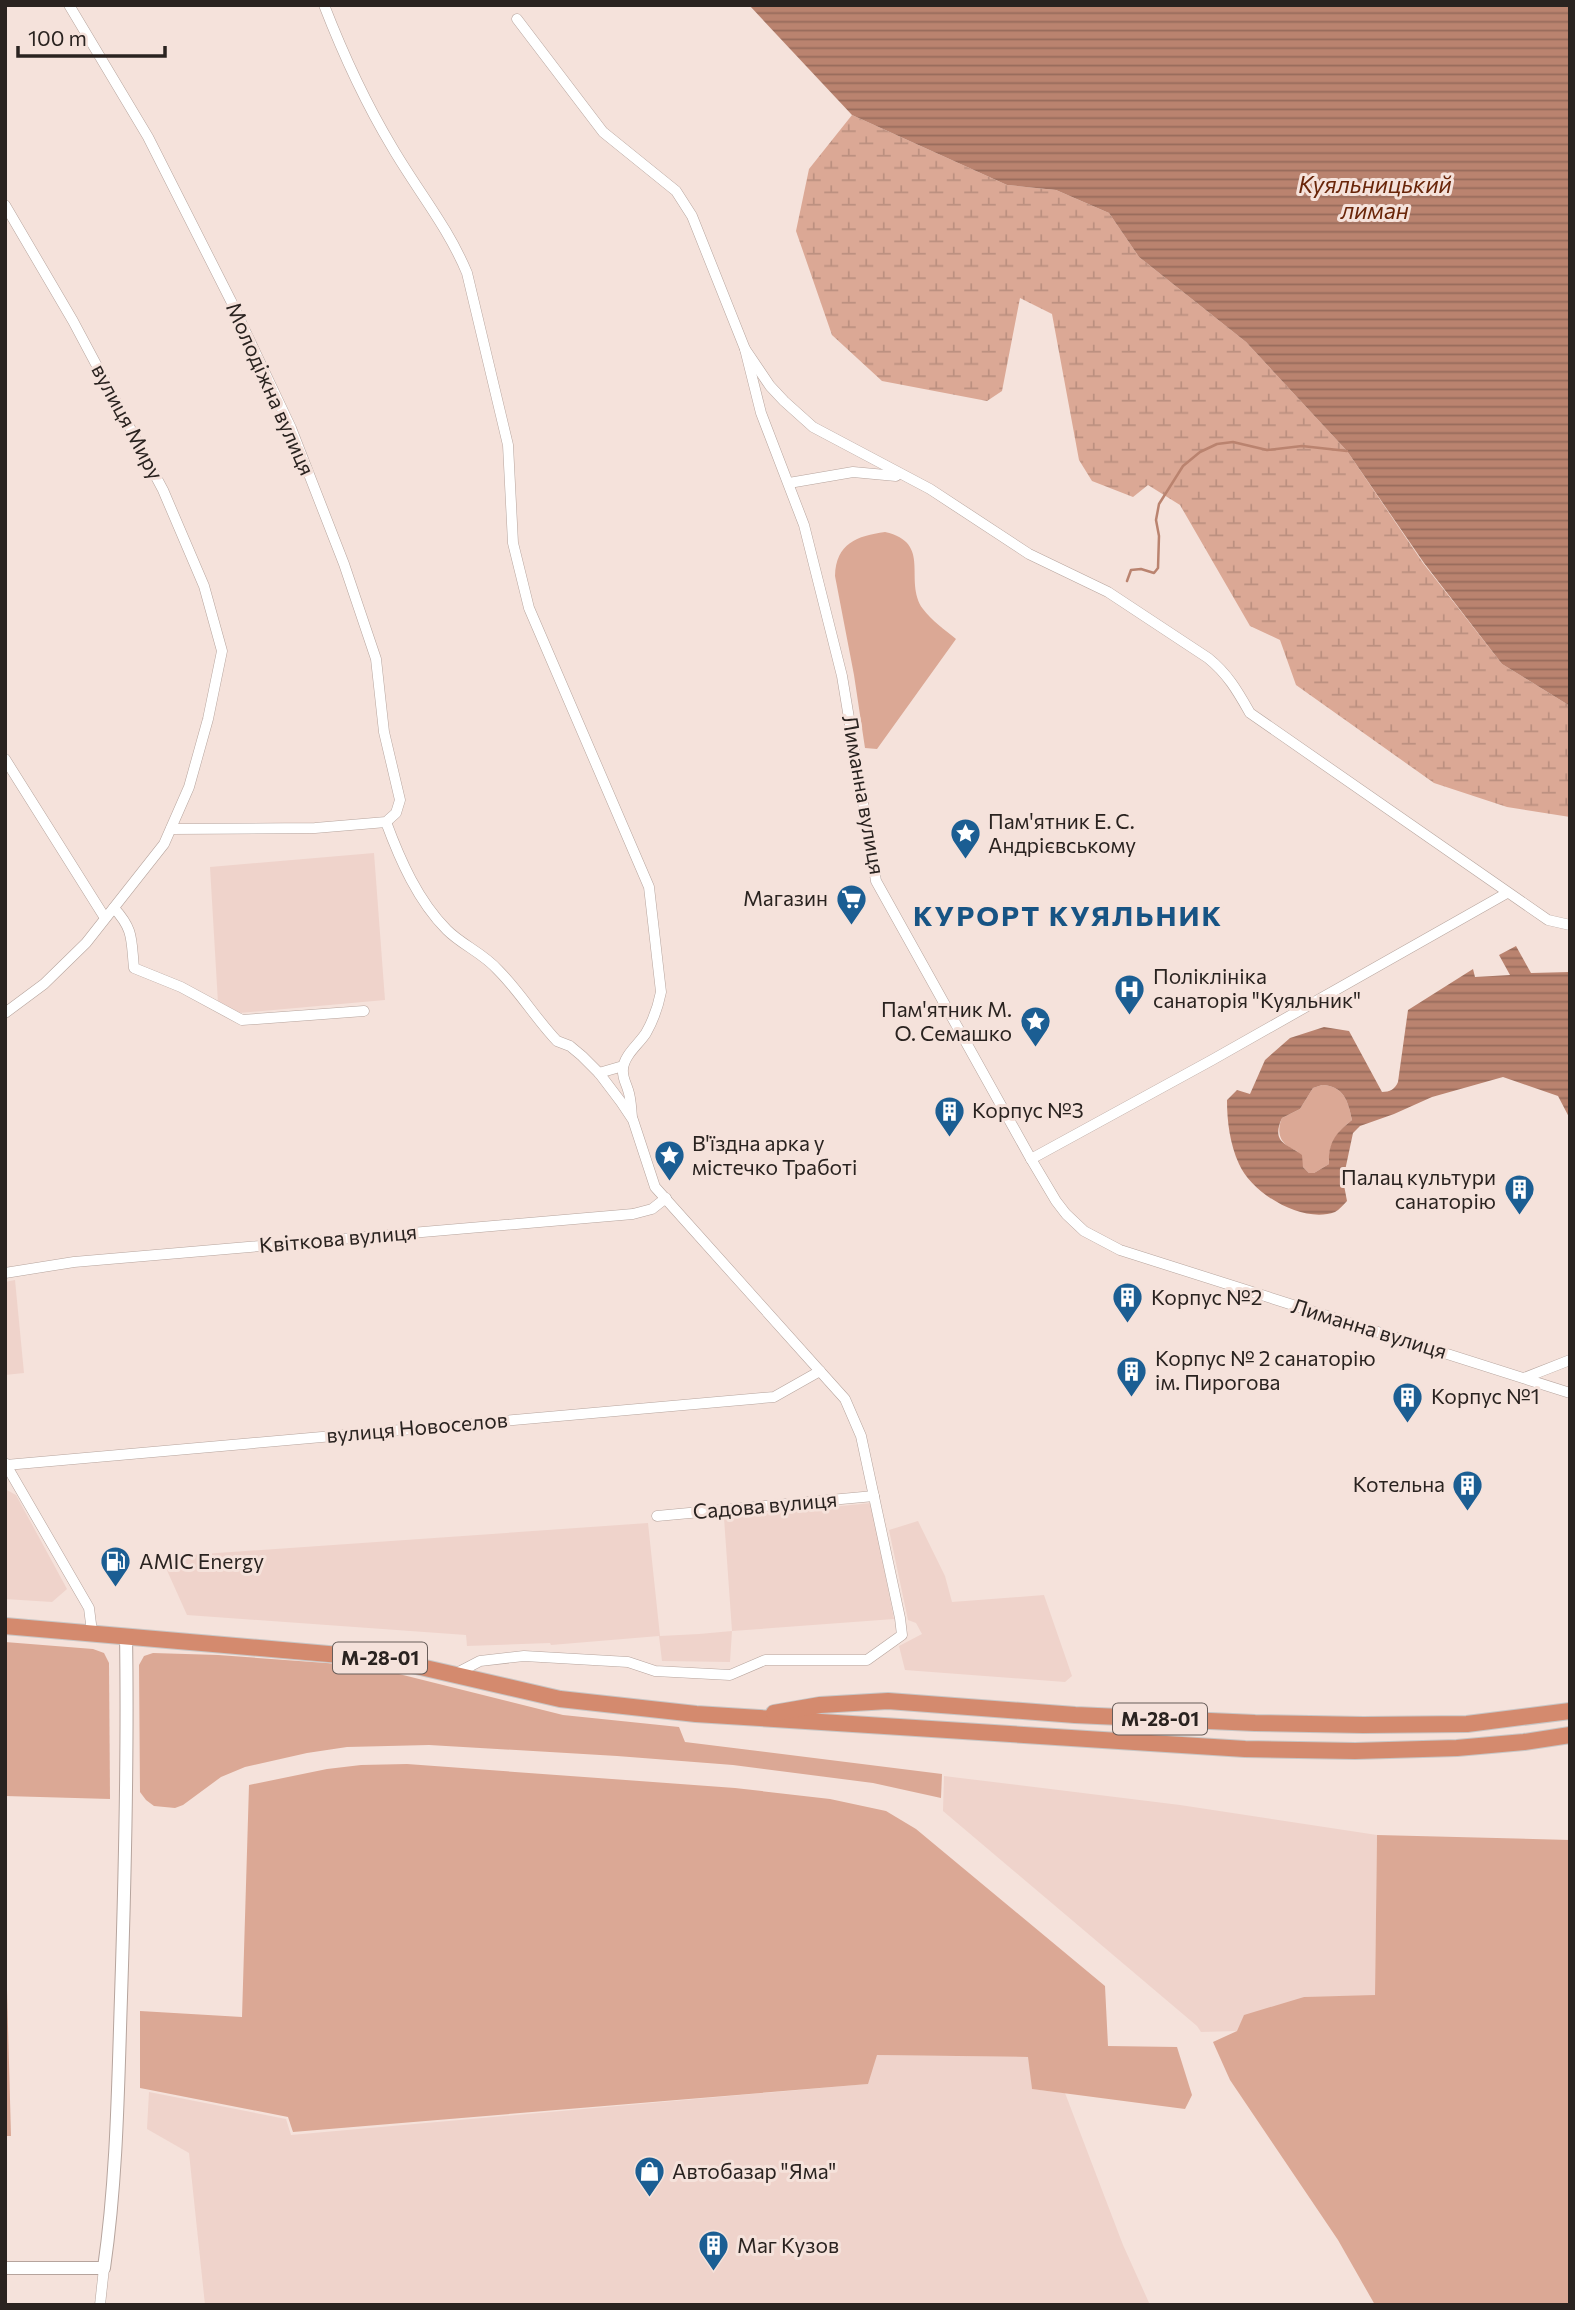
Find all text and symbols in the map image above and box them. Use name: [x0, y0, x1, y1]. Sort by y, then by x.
scale bar: [18, 14, 164, 58]
text: 100 m: [28, 25, 87, 50]
water label: Куяльницький лиман: [1298, 170, 1452, 224]
street label: Молодіжна вулиця: [222, 298, 321, 479]
street label: вулиця Миру: [87, 359, 169, 484]
street label: Лиманна вулиця: [838, 713, 891, 876]
place label: Пам'ятник Е. С. Андрієвському: [988, 808, 1136, 857]
place icon: Пам'ятник Е. С. Андрієвському: [948, 817, 982, 861]
supermarket icon: Магазин: [834, 882, 868, 926]
place label: Магазин: [743, 885, 828, 910]
district label: КУРОРТ КУЯЛЬНИК: [913, 898, 1223, 932]
place label: Поліклініка санаторія "Куяльник": [1153, 963, 1361, 1012]
hospital icon: Поліклініка санаторія "Куяльник": [1113, 972, 1147, 1016]
place label: Пам'ятник М. О. Семашко: [881, 996, 1012, 1045]
place icon: Пам'ятник М. О. Семашко: [1018, 1005, 1052, 1049]
building icon: Корпус №3: [932, 1094, 966, 1138]
place label: Корпус №3: [972, 1097, 1084, 1122]
place label: В'їздна арка у містечко Тработі: [692, 1130, 857, 1179]
place icon: В'їздна арка у містечко Тработі: [652, 1139, 686, 1183]
place label: Палац культури санаторію: [1341, 1164, 1496, 1213]
building icon: Палац культури санаторію: [1502, 1173, 1536, 1217]
street label: Квіткова вулиця: [258, 1218, 418, 1257]
building icon: Корпус №2: [1111, 1281, 1145, 1325]
place label: Корпус №2: [1151, 1284, 1262, 1309]
street label: Лиманна вулиця: [1289, 1292, 1450, 1363]
place label: Корпус № 2 санаторію ім. Пирогова: [1155, 1345, 1376, 1394]
building icon: Корпус № 2 санаторію ім. Пирогова: [1115, 1354, 1149, 1398]
building icon: Корпус №1: [1391, 1380, 1425, 1424]
place label: Корпус №1: [1431, 1383, 1540, 1408]
street label: вулиця Новоселов: [325, 1406, 509, 1447]
building icon: Котельна: [1451, 1468, 1485, 1512]
place label: Котельна: [1353, 1471, 1445, 1496]
street label: Садова вулиця: [692, 1486, 838, 1523]
fuel station icon: AMIC Energy: [99, 1545, 133, 1589]
place label: AMIC Energy: [139, 1548, 264, 1573]
road number: М-28-01: [333, 1642, 427, 1674]
road number: М-28-01: [1113, 1704, 1207, 1735]
shop icon: Автобазар "Яма": [632, 2155, 666, 2199]
place label: Автобазар "Яма": [672, 2158, 836, 2183]
building icon: Маг Кузов: [697, 2229, 731, 2273]
place label: Маг Кузов: [737, 2232, 839, 2257]

